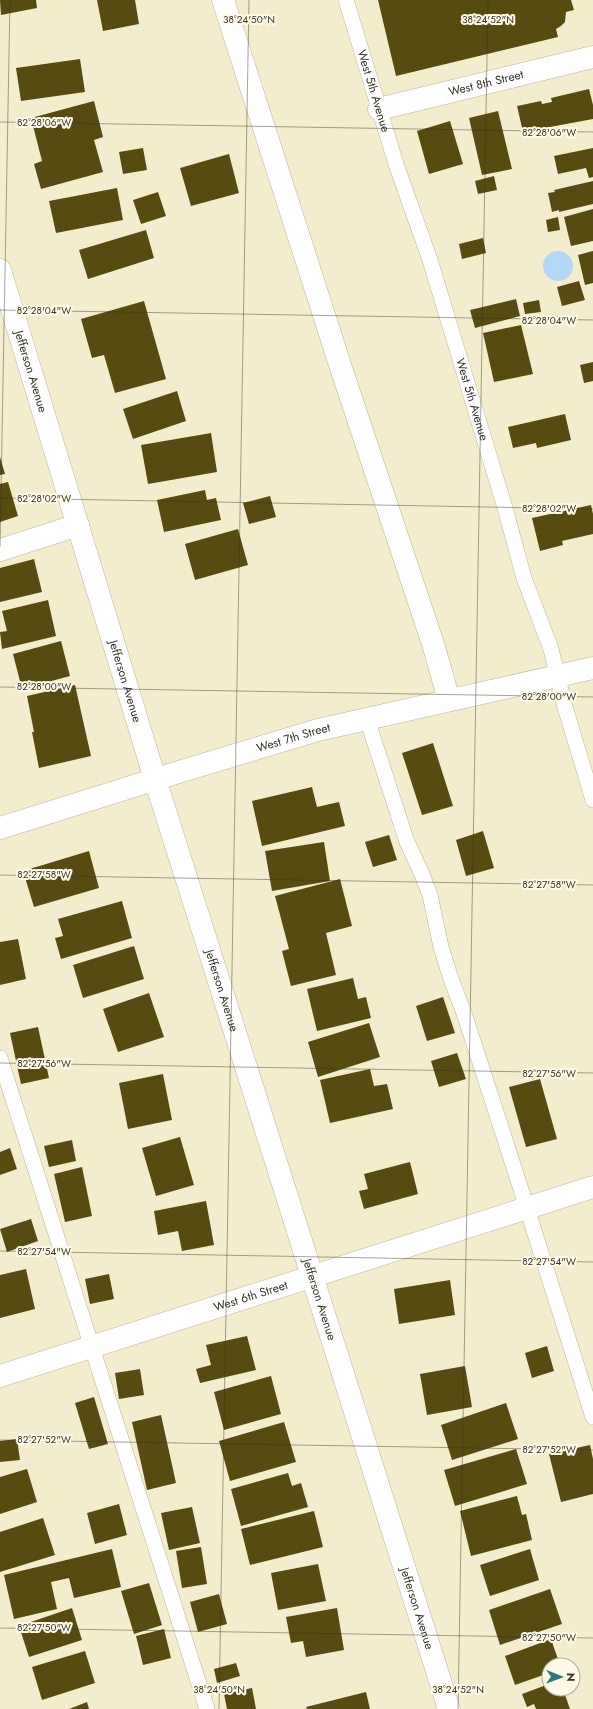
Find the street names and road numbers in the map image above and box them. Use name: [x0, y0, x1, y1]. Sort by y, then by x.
street label: West 5th Avenue: [353, 47, 395, 134]
street label: West 8th Street: [447, 65, 525, 101]
street label: Jefferson Avenue: [9, 326, 52, 415]
street label: West 5th Avenue: [451, 356, 493, 443]
street label: Jefferson Avenue: [104, 636, 146, 725]
street label: West 7th Street: [254, 718, 332, 757]
street label: Jefferson Avenue: [200, 945, 243, 1034]
street label: Jefferson Avenue: [298, 1254, 341, 1343]
street label: West 6th Street: [211, 1276, 290, 1316]
street label: Jefferson Avenue: [395, 1563, 439, 1652]

